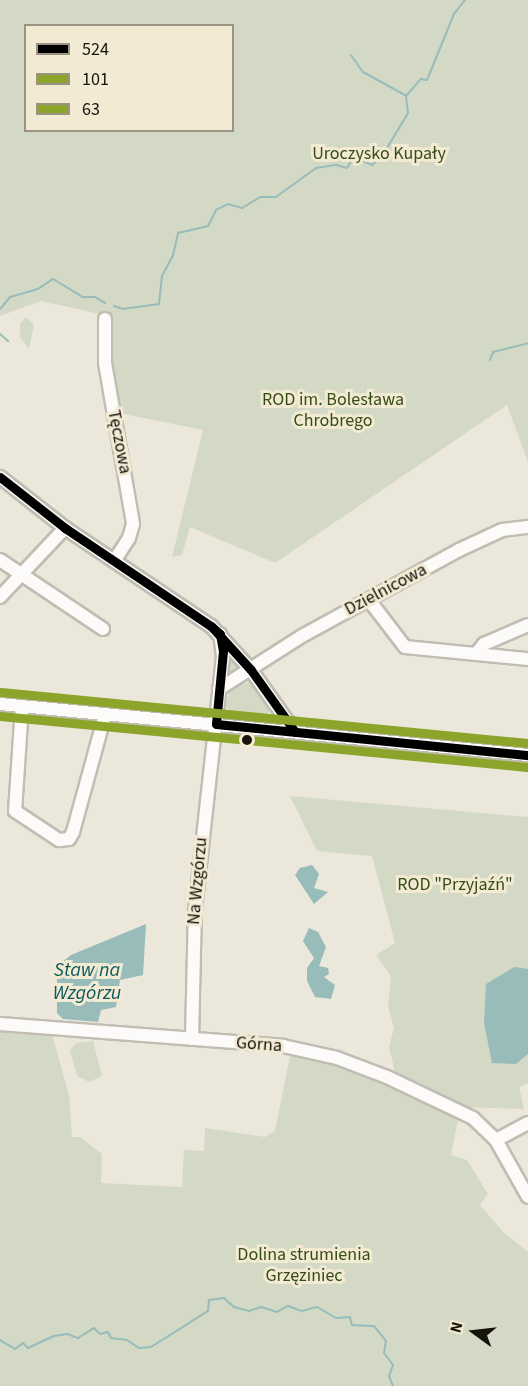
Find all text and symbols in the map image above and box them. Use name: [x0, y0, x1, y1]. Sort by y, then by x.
legend: [24, 24, 234, 132]
text: 524: [82, 37, 109, 62]
text: 101: [82, 67, 109, 92]
text: 63: [82, 97, 100, 122]
park label: Uroczysko Kupały: [312, 143, 446, 165]
park label: ROD im. Bolesława Chrobrego: [262, 390, 404, 432]
street label: Tęczowa: [102, 408, 136, 476]
street label: Dzielnicowa: [341, 559, 431, 621]
unlabelled marker: [241, 734, 253, 746]
street label: Na Wzgórzu: [183, 836, 213, 926]
park label: ROD "Przyjaźń": [397, 874, 513, 896]
water label: Staw na Wzgórzu: [53, 958, 121, 1005]
street label: Górna: [235, 1033, 283, 1057]
park label: Dolina strumienia Grzęziniec: [237, 1245, 371, 1288]
north arrow: [444, 1302, 504, 1362]
text: N: [445, 1319, 469, 1335]

